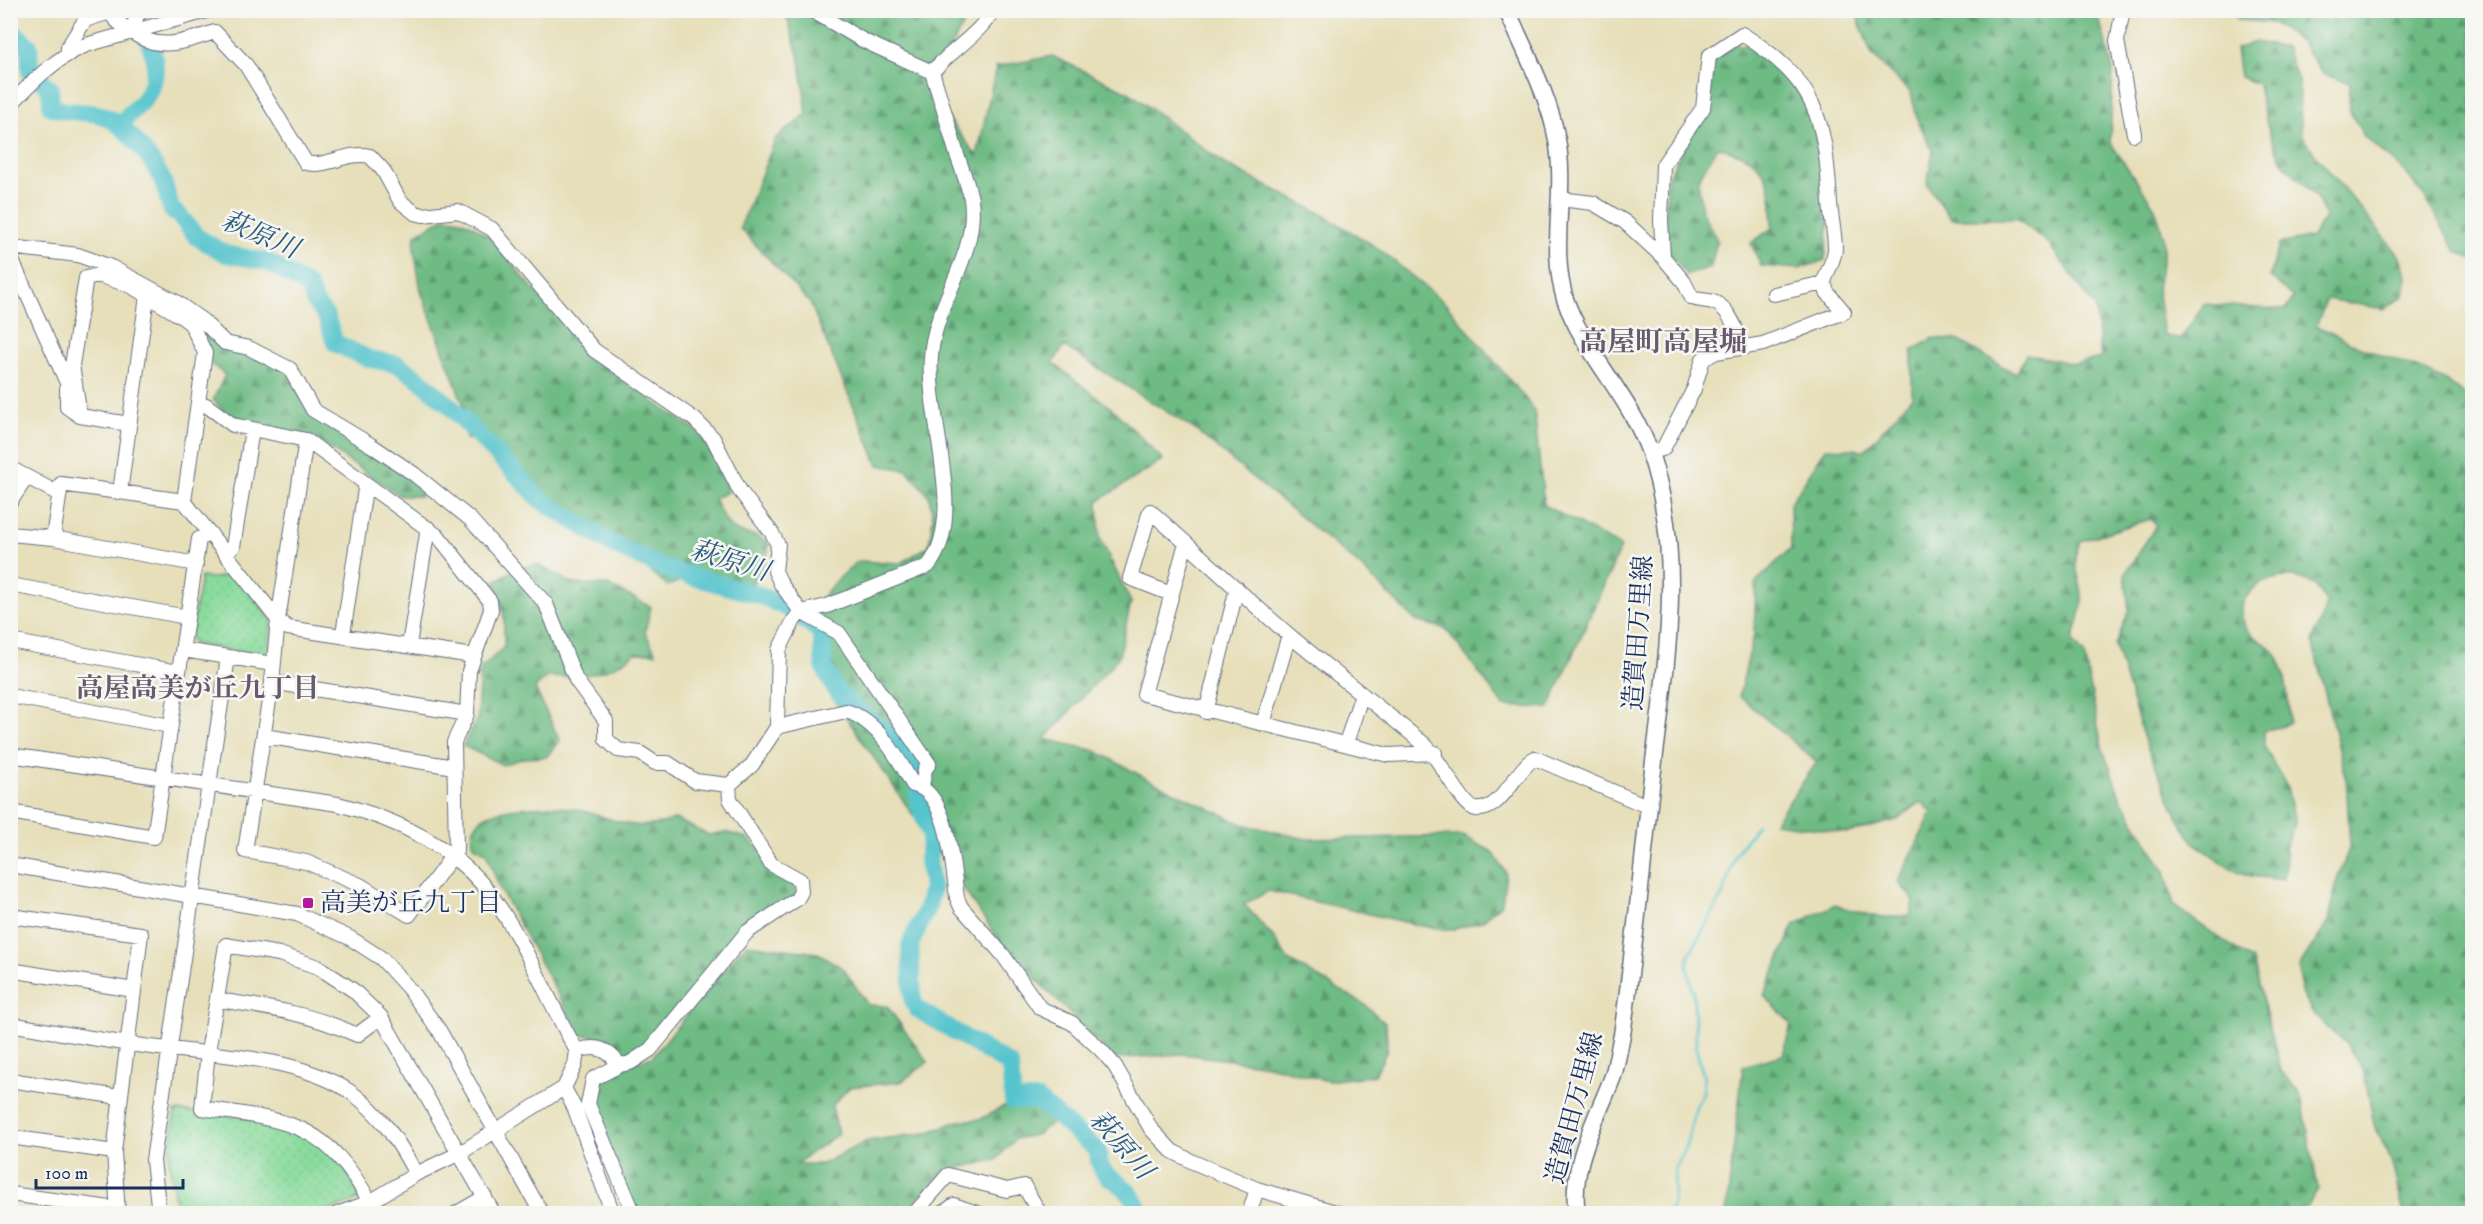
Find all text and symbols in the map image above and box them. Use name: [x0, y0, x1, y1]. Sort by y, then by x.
water label: 萩原川: [216, 204, 307, 268]
district label: 高屋町高屋堀: [1579, 325, 1747, 360]
water label: 萩原川: [686, 533, 777, 590]
street label: 造賀田万里線: [1617, 554, 1661, 712]
district label: 高屋高美が丘九丁目: [77, 672, 320, 706]
place label: 高美が丘九丁目: [320, 887, 502, 920]
marker: 高美が丘九丁目: [301, 896, 315, 910]
street label: 造賀田万里線: [1539, 1028, 1611, 1188]
water label: 萩原川: [1082, 1103, 1162, 1189]
scale bar: [36, 1152, 183, 1190]
text: 100 m: [45, 1163, 88, 1185]

